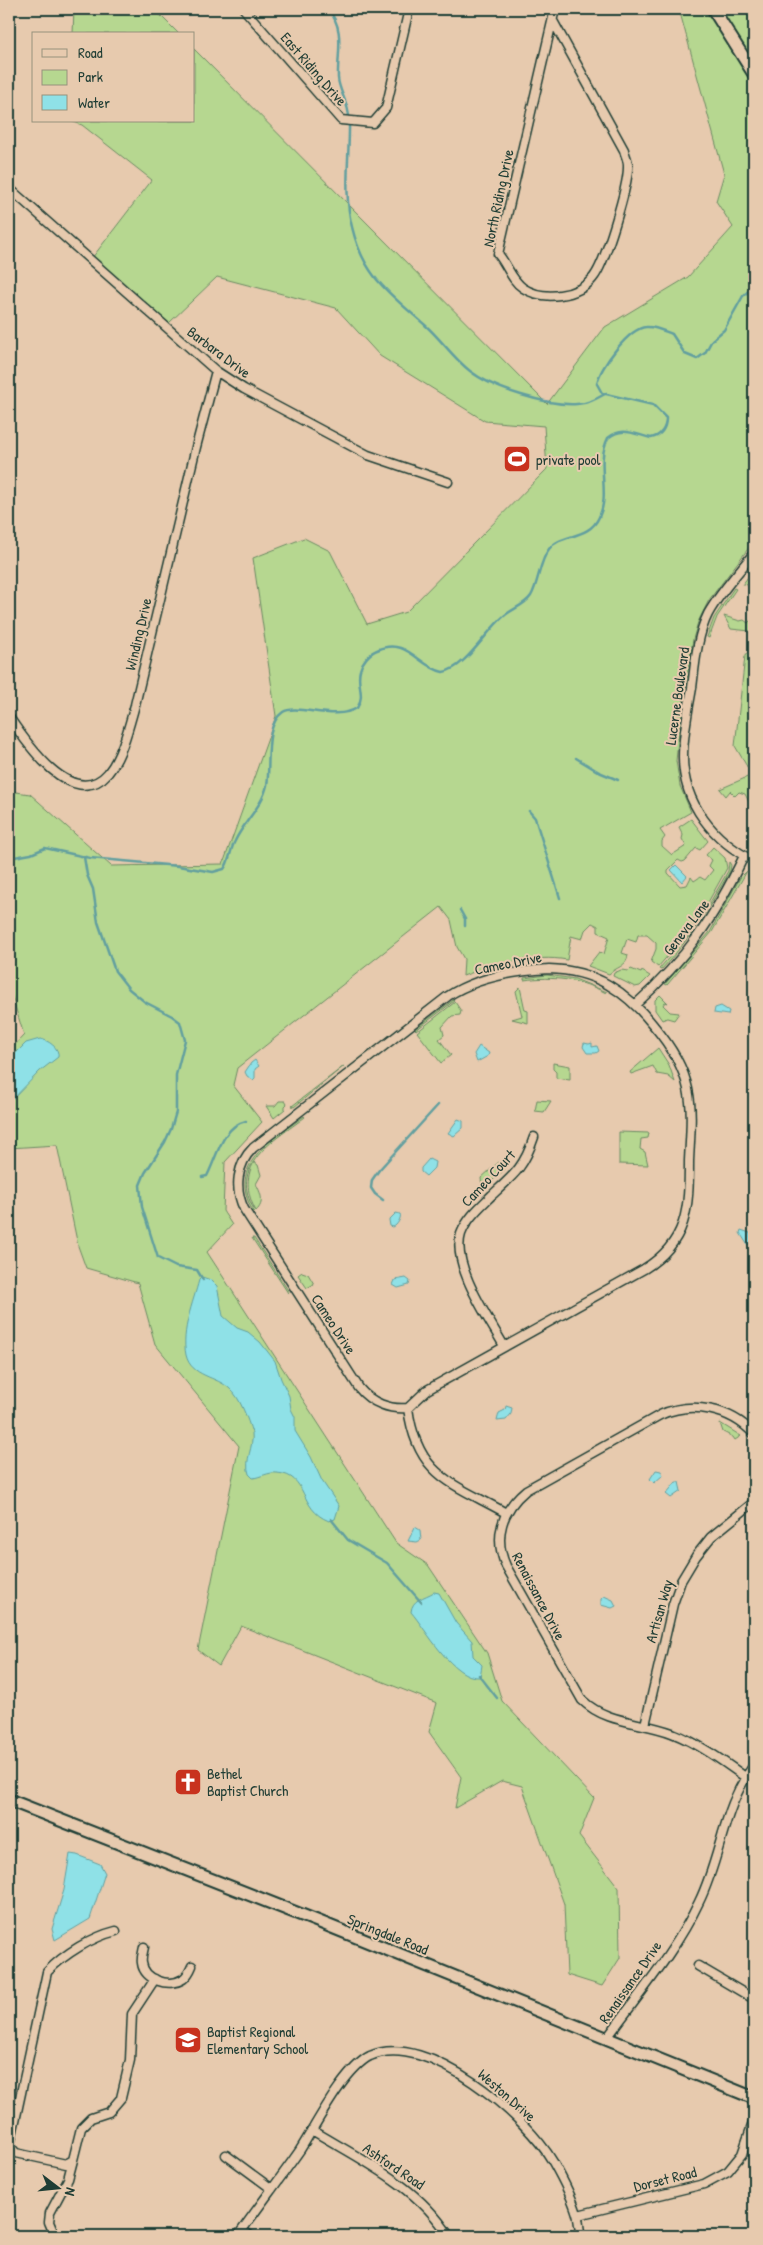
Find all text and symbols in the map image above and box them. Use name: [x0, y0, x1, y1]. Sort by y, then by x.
street label: East Riding Drive: [276, 28, 352, 110]
legend: [32, 32, 195, 122]
text: Road: [78, 42, 103, 63]
text: Park: [78, 66, 103, 87]
text: Water: [78, 92, 110, 113]
street label: North Riding Drive: [477, 147, 519, 249]
street label: Barbara Drive: [183, 321, 255, 383]
sports icon: private pool: [502, 444, 532, 474]
place label: private pool: [536, 449, 601, 470]
street label: Winding Drive: [119, 596, 157, 672]
street label: Lucerne Boulevard: [660, 646, 694, 746]
street label: Geneva Lane: [658, 895, 714, 959]
street label: Cameo Drive: [473, 946, 543, 980]
street label: Cameo Court: [456, 1144, 520, 1211]
street label: Cameo Drive: [307, 1290, 361, 1358]
street label: Renaissance Drive: [507, 1548, 571, 1644]
street label: Artisan Way: [640, 1577, 678, 1645]
place label: Bethel Baptist Church: [207, 1763, 288, 1801]
church icon: Bethel Baptist Church: [173, 1767, 203, 1797]
street label: Springdale Road: [344, 1908, 432, 1960]
street label: Renaissance Drive: [594, 1936, 666, 2028]
place label: Baptist Regional Elementary School: [207, 2021, 308, 2059]
school or university icon: Baptist Regional Elementary School: [173, 2025, 203, 2055]
street label: Weston Drive: [473, 2064, 541, 2126]
street label: Ashford Road: [359, 2138, 429, 2194]
street label: Dorset Road: [631, 2161, 699, 2197]
north arrow: [32, 2162, 82, 2212]
text: N: [61, 2186, 81, 2198]

